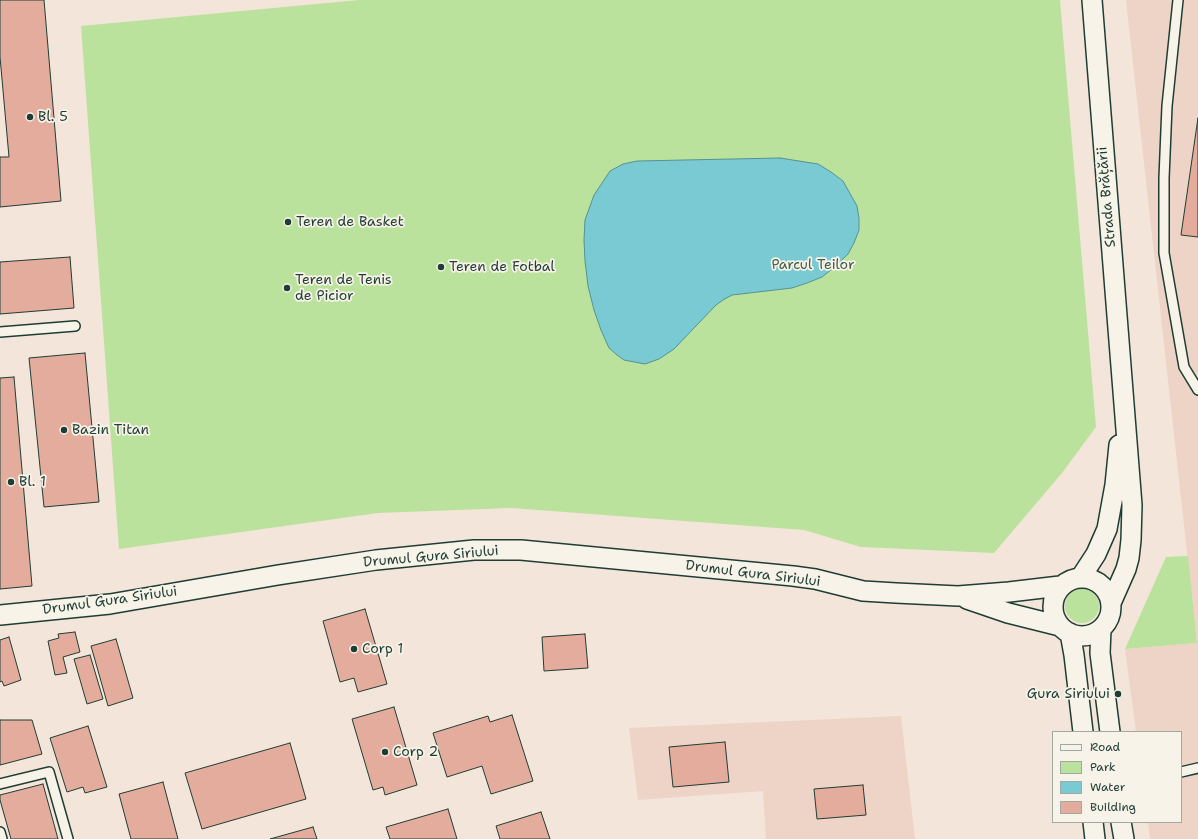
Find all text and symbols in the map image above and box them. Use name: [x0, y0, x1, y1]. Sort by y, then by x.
place label: Bl. 5: [38, 109, 68, 125]
marker: Bl. 5: [25, 112, 35, 122]
street label: Strada Brățării: [1094, 146, 1120, 248]
place label: Teren de Basket: [296, 214, 404, 230]
marker: Teren de Basket: [283, 217, 293, 227]
park label: Parcul Teilor: [771, 257, 855, 273]
place label: Teren de Fotbal: [449, 259, 555, 275]
marker: Teren de Fotbal: [436, 262, 446, 272]
place label: Teren de Tenis de Picior: [295, 272, 392, 304]
marker: Teren de Tenis de Picior: [282, 283, 292, 293]
place label: Bazin Titan: [72, 422, 149, 438]
marker: Bazin Titan: [59, 425, 69, 435]
place label: Bl. 1: [19, 474, 46, 490]
marker: Bl. 1: [6, 477, 16, 487]
street label: Drumul Gura Siriului: [363, 543, 499, 571]
street label: Drumul Gura Siriului: [685, 557, 821, 591]
street label: Drumul Gura Siriului: [42, 583, 178, 619]
place label: Corp 1: [362, 641, 403, 657]
marker: Corp 1: [349, 644, 359, 654]
place label: Gura Siriului: [1027, 686, 1110, 702]
marker: Gura Siriului: [1113, 689, 1123, 699]
legend: [1052, 731, 1182, 823]
text: Road: [1090, 739, 1120, 755]
place label: Corp 2: [393, 744, 438, 760]
marker: Corp 2: [380, 747, 390, 757]
text: Park: [1090, 759, 1116, 775]
text: Water: [1090, 779, 1125, 795]
text: Building: [1090, 799, 1136, 815]

